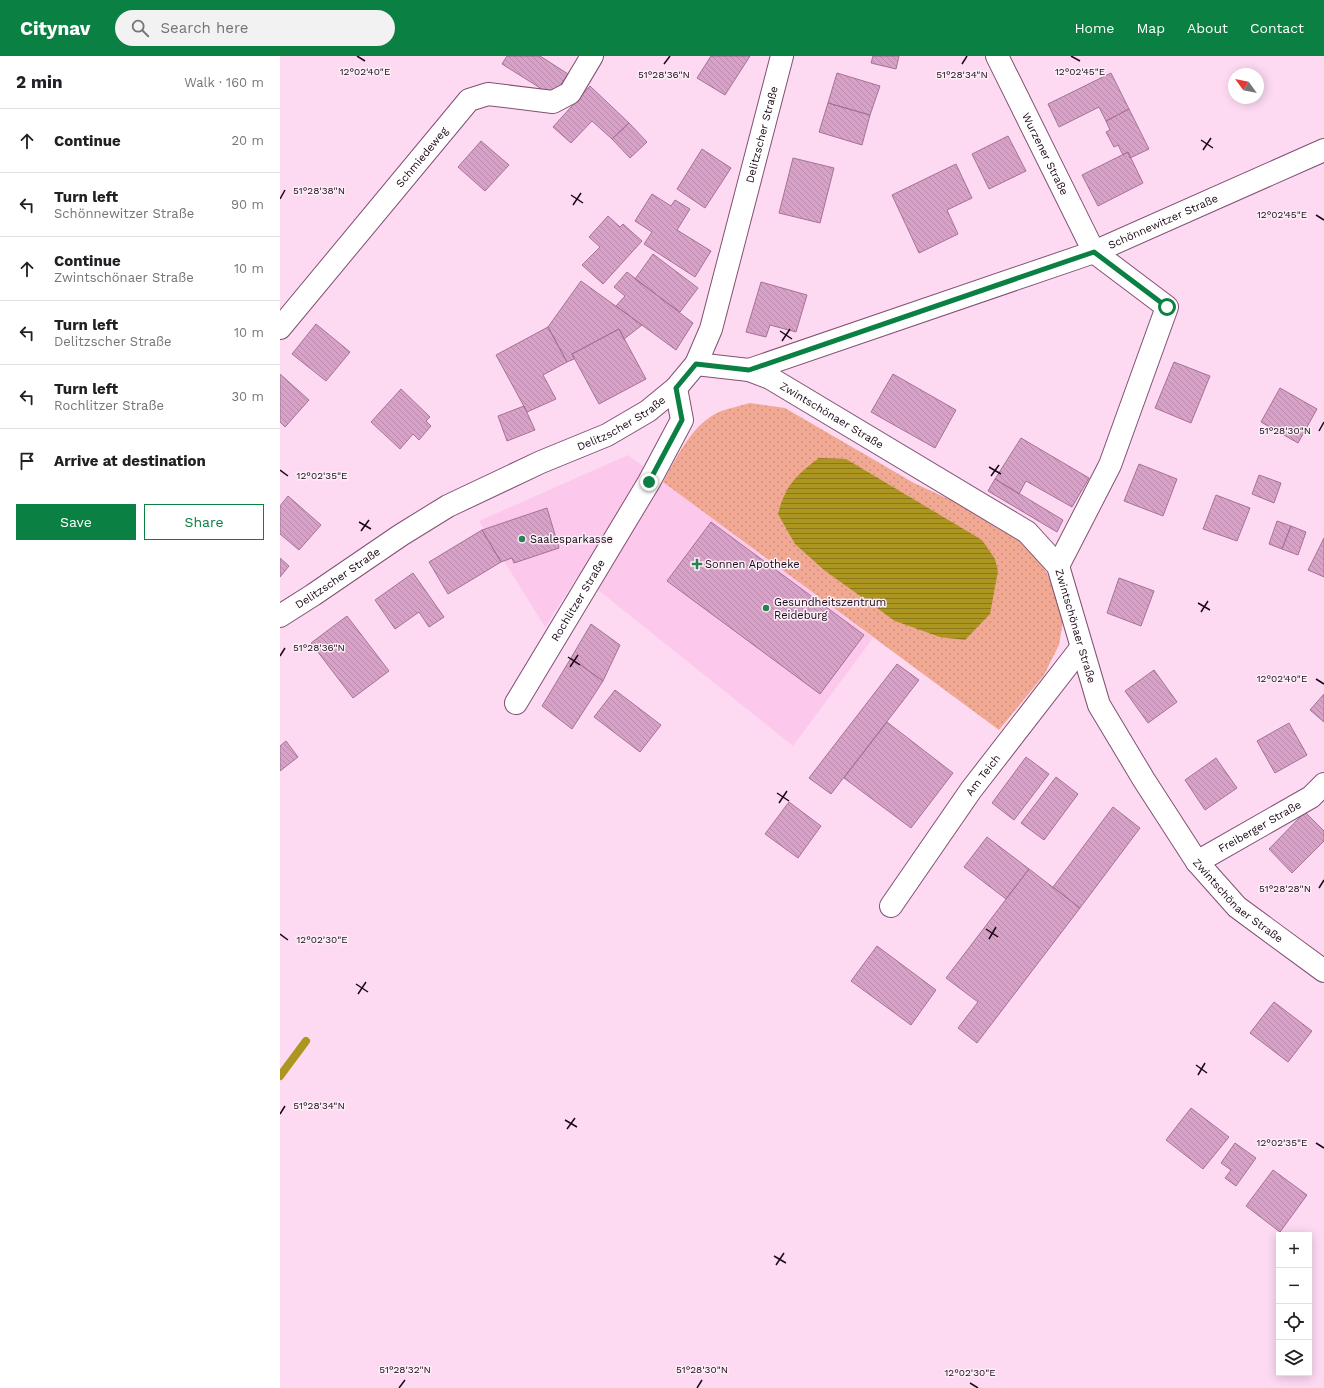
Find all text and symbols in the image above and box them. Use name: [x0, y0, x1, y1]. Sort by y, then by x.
search box: [115, 10, 395, 46]
text: Citynav: [20, 17, 91, 40]
icon: search: [129, 17, 151, 39]
text: Search here: [161, 19, 248, 37]
text: Home: [1074, 20, 1114, 36]
text: Map: [1136, 20, 1165, 36]
text: About: [1187, 20, 1228, 36]
text: Contact: [1250, 20, 1304, 36]
text: 12°02'40"E: [340, 66, 390, 77]
text: 12°02'45"E: [1055, 66, 1105, 77]
north arrow: [1228, 68, 1264, 104]
text: 51°28'36"N: [638, 69, 690, 80]
text: 51°28'34"N: [936, 69, 988, 80]
text: 2 min: [16, 72, 62, 92]
text: Walk · 160 m: [184, 75, 264, 90]
street label: Delitzscher Straße: [743, 85, 780, 184]
street label: Wurzener Straße: [1019, 110, 1071, 197]
street label: Schmiedeweg: [393, 124, 450, 190]
icon: ahead: [16, 130, 38, 152]
text: Continue: [54, 132, 121, 150]
text: 20 m: [232, 133, 264, 148]
text: 51°28'38"N: [293, 185, 345, 196]
text: Turn left: [54, 188, 118, 206]
street label: Schönnewitzer Straße: [1106, 191, 1220, 251]
icon: left: [16, 194, 38, 216]
text: 90 m: [231, 197, 264, 212]
text: Schönnewitzer Straße: [54, 206, 194, 221]
text: 12°02'45"E: [1257, 209, 1307, 220]
text: Continue: [54, 252, 121, 270]
icon: ahead: [16, 258, 38, 280]
text: 10 m: [234, 261, 264, 276]
text: Zwintschönaer Straße: [54, 270, 194, 285]
route start: [1158, 298, 1176, 316]
text: Turn left: [54, 316, 118, 334]
icon: left: [16, 322, 38, 344]
text: 10 m: [234, 325, 264, 340]
text: Delitzscher Straße: [54, 334, 172, 349]
street label: Zwintschönaer Straße: [778, 379, 886, 451]
text: Turn left: [54, 380, 118, 398]
icon: left: [16, 386, 38, 408]
text: 30 m: [232, 389, 264, 404]
street label: Delitzscher Straße: [575, 393, 668, 453]
text: Rochlitzer Straße: [54, 398, 164, 413]
text: 51°28'30"N: [1259, 425, 1311, 436]
icon: arrive: [16, 450, 38, 472]
text: Arrive at destination: [54, 452, 206, 470]
text: 12°02'35"E: [297, 470, 347, 481]
route end: [640, 473, 658, 491]
button: Save: [16, 504, 136, 540]
button: Share: [144, 504, 264, 540]
place label: Saalesparkasse: [530, 533, 613, 546]
marker: Saalesparkasse: [517, 534, 527, 544]
street label: Delitzscher Straße: [293, 545, 383, 611]
street label: Rochlitzer Straße: [548, 557, 607, 643]
place label: Sonnen Apotheke: [705, 558, 800, 571]
marker: Sonnen Apotheke: [692, 559, 702, 569]
street label: Zwintschönaer Straße: [1053, 567, 1099, 685]
place label: Gesundheitszentrum Reideburg: [774, 596, 886, 622]
marker: Gesundheitszentrum Reideburg: [761, 603, 771, 613]
text: 51°28'36"N: [293, 642, 345, 653]
text: 12°02'40"E: [1257, 673, 1307, 684]
street label: Am Teich: [963, 752, 1003, 798]
street label: Freiberger Straße: [1216, 798, 1303, 855]
street label: Zwintschönaer Straße: [1190, 856, 1286, 945]
text: 51°28'28"N: [1259, 883, 1311, 894]
text: 12°02'30"E: [296, 934, 348, 945]
text: 51°28'34"N: [293, 1100, 345, 1111]
text: 12°02'35"E: [1257, 1137, 1307, 1148]
map controls: [1276, 1232, 1312, 1376]
button: +: [1276, 1232, 1312, 1268]
button: −: [1276, 1268, 1312, 1304]
button: locate: [1276, 1304, 1312, 1340]
button: layers: [1276, 1340, 1312, 1376]
text: 51°28'32"N: [379, 1364, 431, 1375]
text: 51°28'30"N: [676, 1364, 728, 1375]
text: 12°02'30"E: [944, 1367, 996, 1378]

